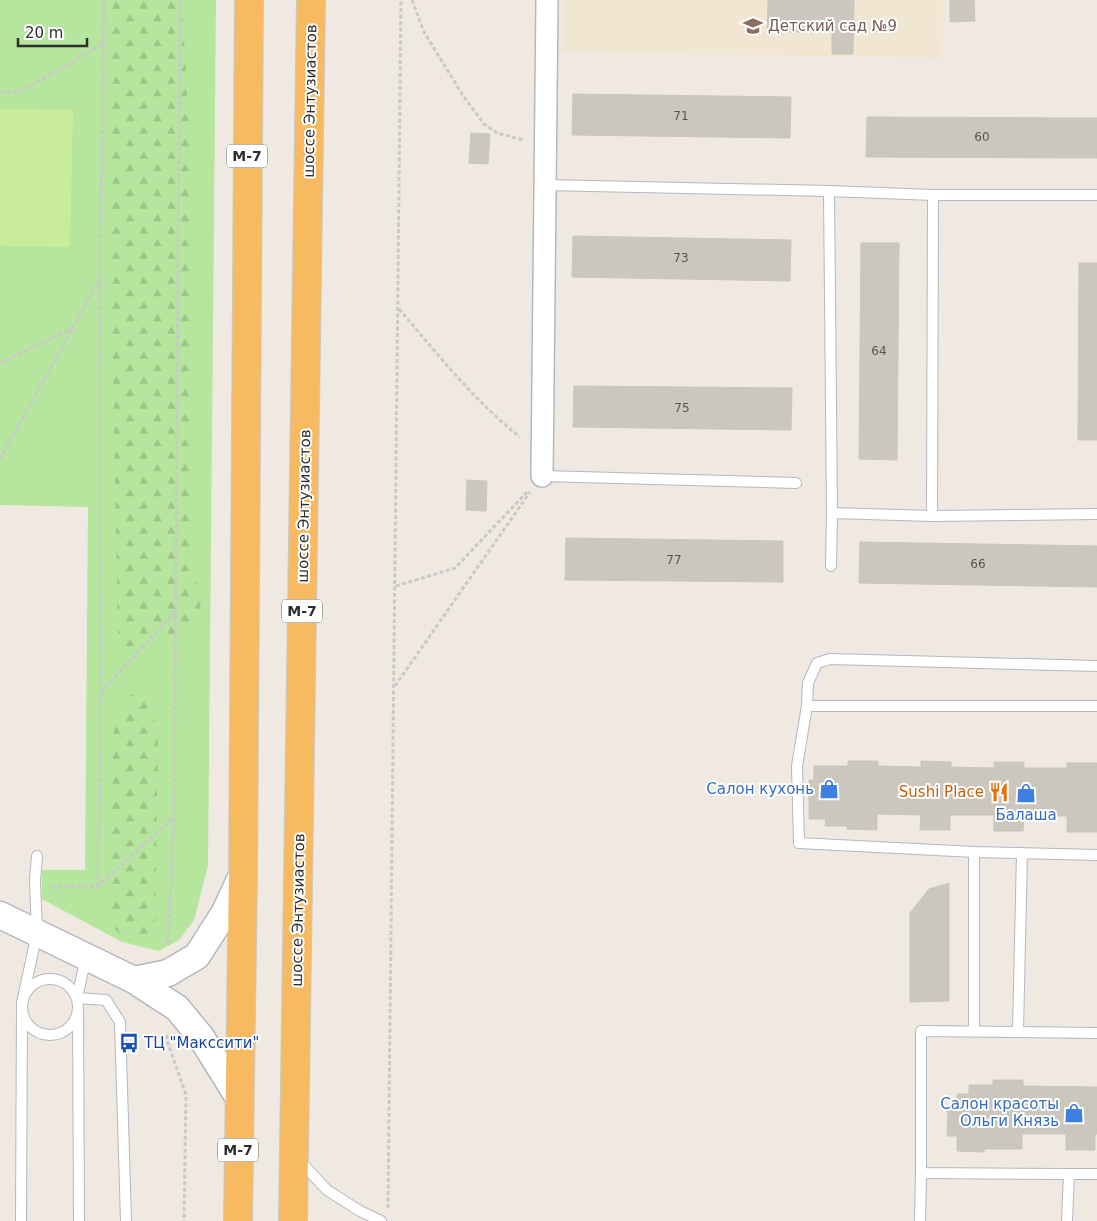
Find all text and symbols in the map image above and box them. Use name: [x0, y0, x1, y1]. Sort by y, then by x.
scale bar: [18, 15, 86, 47]
school or university icon: Детский сад №9: [742, 15, 764, 37]
place label: Детский сад №9: [768, 17, 897, 35]
text: 20 m: [25, 24, 63, 42]
street label: шоссе Энтузиастов: [300, 24, 320, 178]
house number: 71: [673, 109, 689, 123]
house number: 60: [974, 130, 990, 144]
road number: М-7: [227, 144, 267, 168]
house number: 73: [673, 251, 689, 265]
house number: 64: [871, 344, 887, 358]
house number: 75: [674, 401, 690, 415]
street label: шоссе Энтузиастов: [294, 429, 314, 583]
house number: 77: [666, 553, 682, 567]
house number: 66: [970, 557, 986, 571]
road number: М-7: [282, 600, 322, 622]
shop icon: Салон кухонь: [818, 778, 840, 800]
place label: Салон кухонь: [706, 780, 814, 798]
restaurant icon: Sushi Place: [988, 781, 1010, 803]
shop icon: Балаша: [1015, 782, 1037, 804]
place label: Sushi Place: [899, 783, 984, 801]
place label: Балаша: [995, 806, 1057, 824]
street label: шоссе Энтузиастов: [288, 833, 308, 987]
bus stop icon: ТЦ "Макссити": [118, 1032, 140, 1054]
place label: ТЦ "Макссити": [143, 1034, 259, 1052]
place label: Салон красоты Ольги Князь: [940, 1095, 1059, 1130]
shop icon: Салон красоты Ольги Князь: [1063, 1102, 1085, 1124]
road number: М-7: [218, 1138, 258, 1162]

